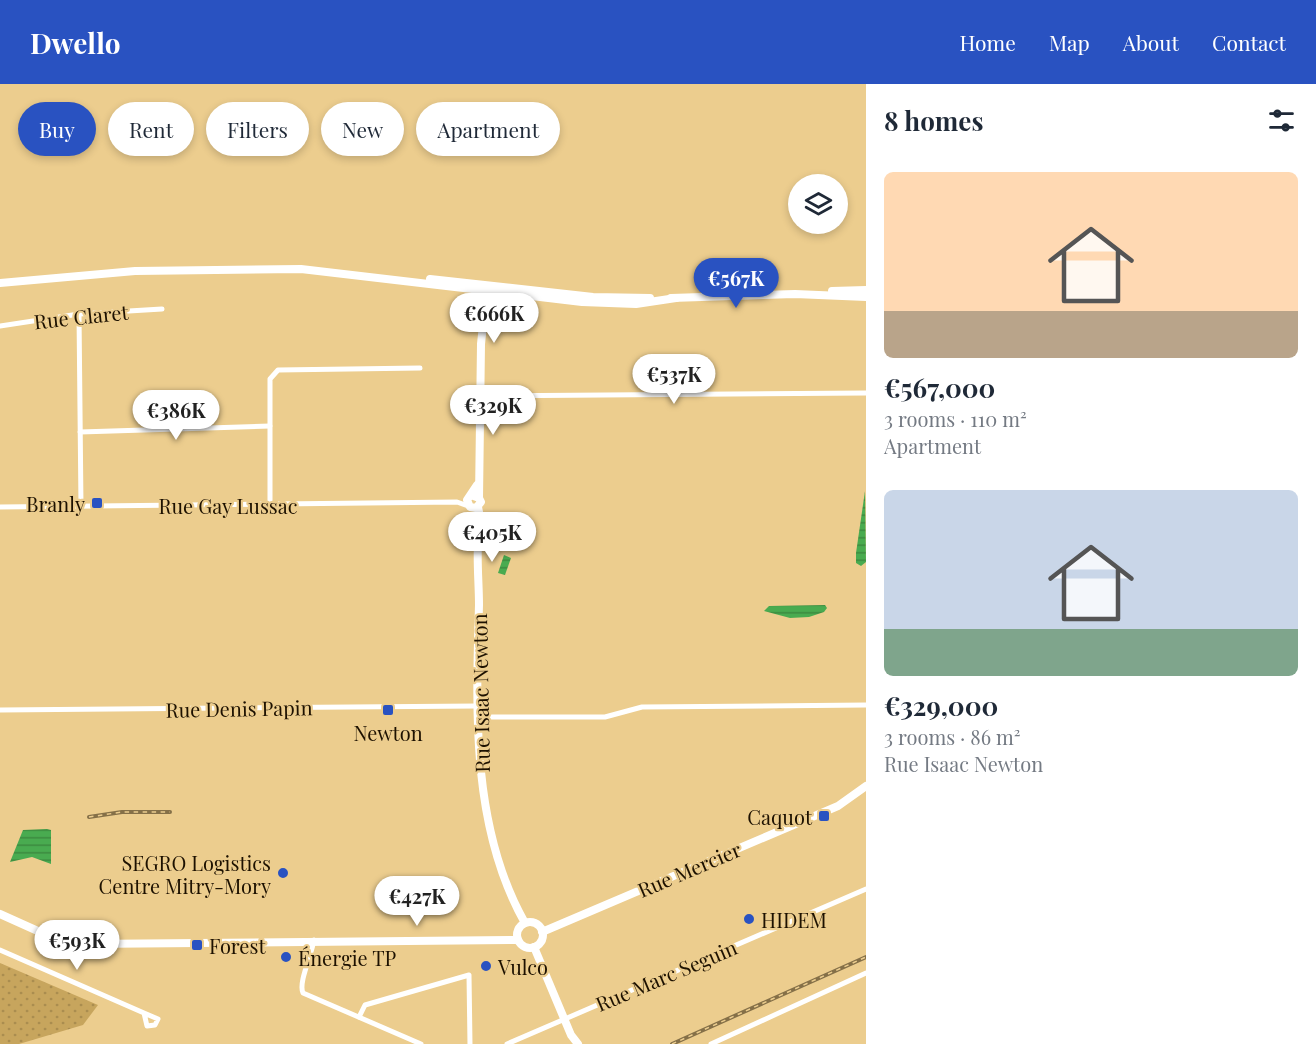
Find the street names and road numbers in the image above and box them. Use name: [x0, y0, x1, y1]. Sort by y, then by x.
street label: Rue Claret: [32, 298, 130, 334]
street label: Rue Gay Lussac: [159, 492, 298, 519]
street label: Rue Isaac Newton: [465, 613, 495, 773]
street label: Rue Denis Papin: [165, 693, 313, 723]
street label: Rue Mercier: [633, 835, 745, 903]
street label: Rue Marc Seguin: [591, 933, 741, 1017]

